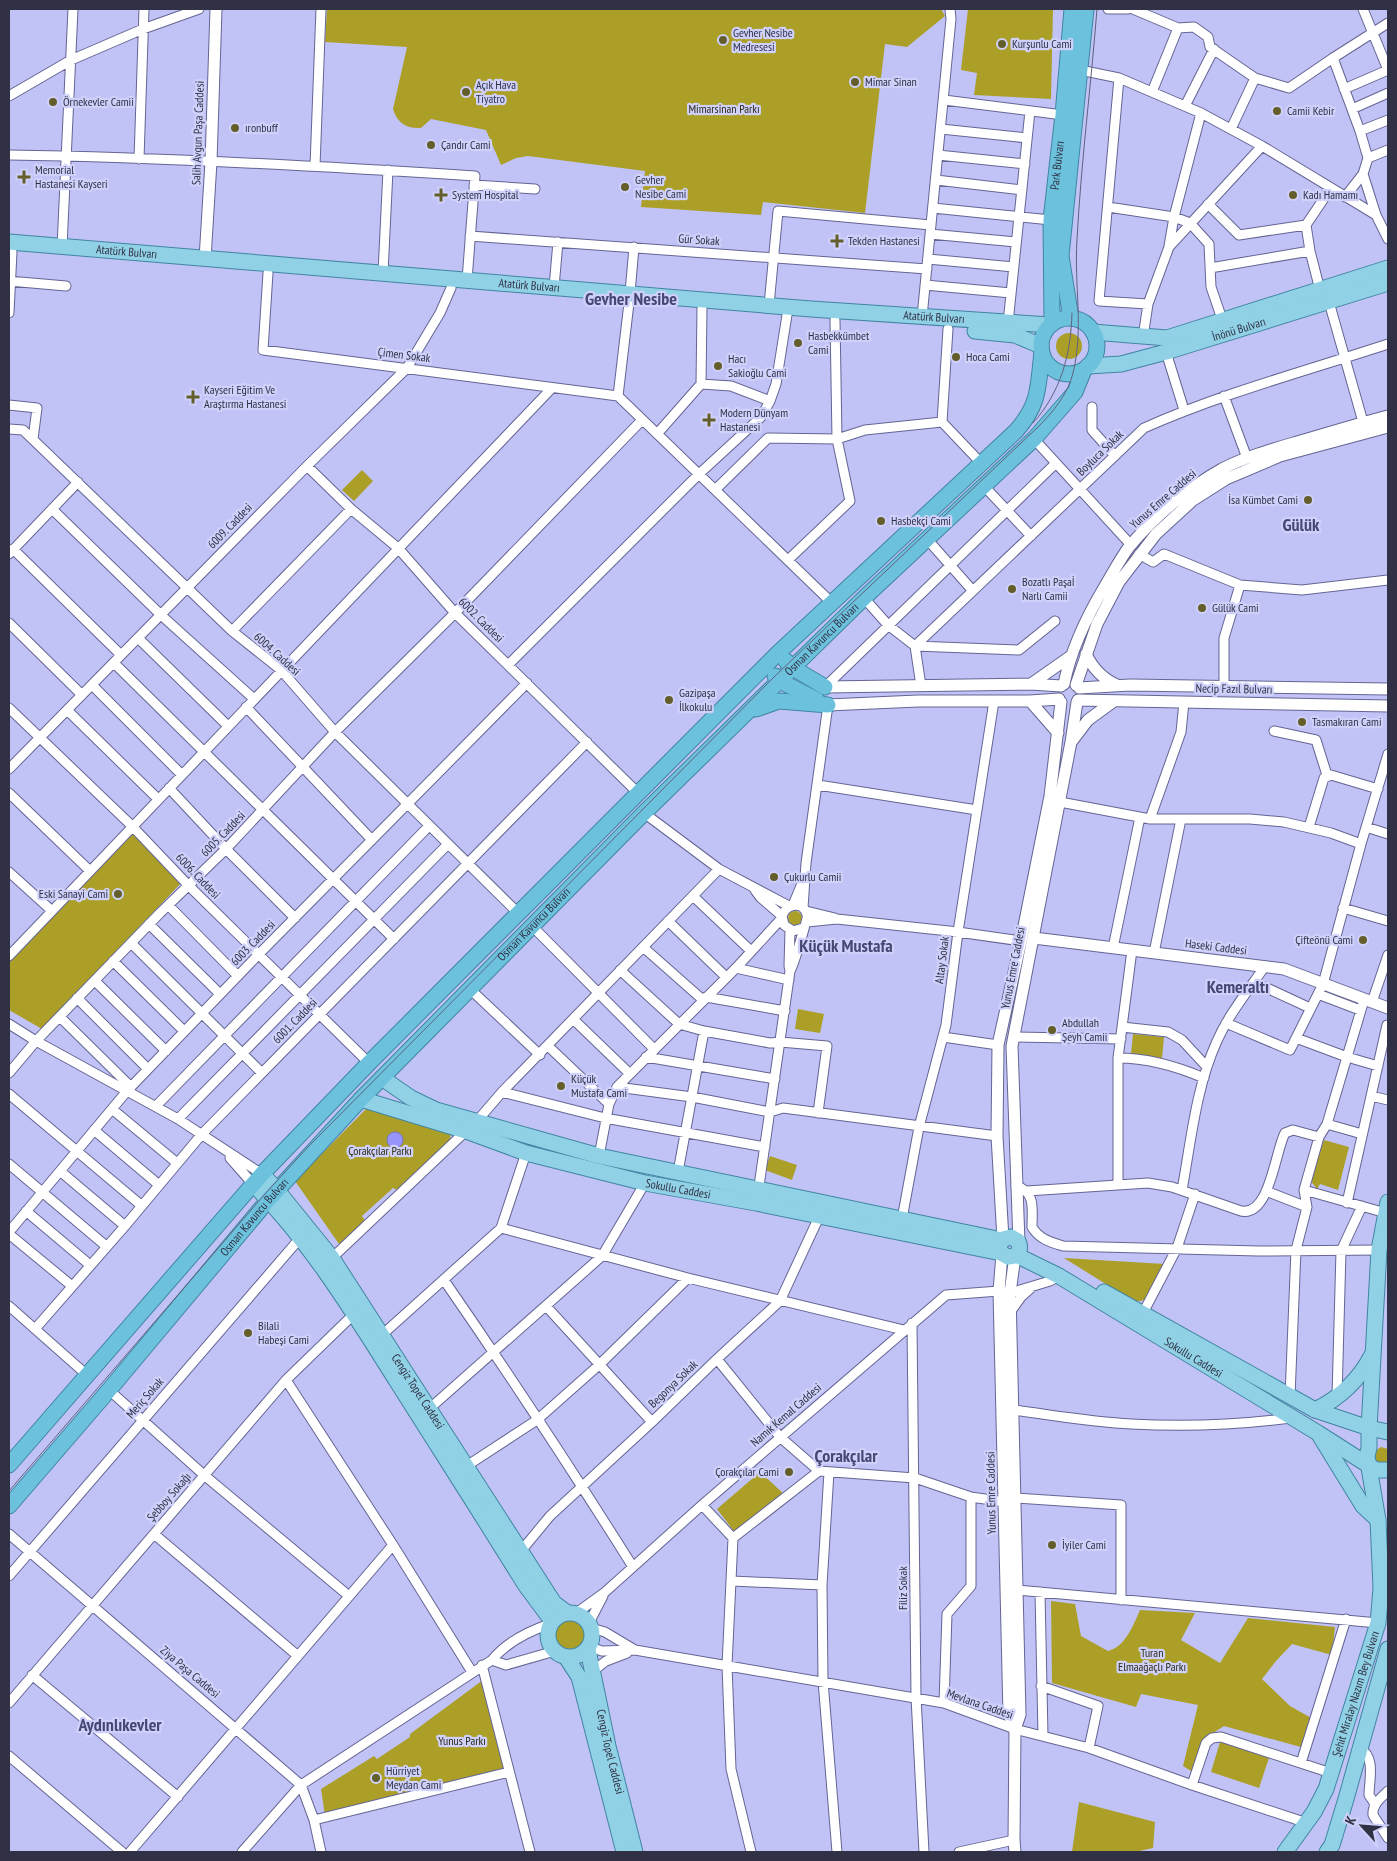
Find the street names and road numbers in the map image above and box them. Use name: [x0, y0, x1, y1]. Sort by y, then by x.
street label: Salih Avgun Paşa Caddesi: [188, 81, 207, 185]
street label: Park Bulvarı: [1047, 140, 1067, 191]
street label: Gür Sokak: [678, 231, 721, 248]
street label: Atatürk Bulvarı: [95, 241, 158, 261]
street label: Atatürk Bulvarı: [498, 275, 560, 295]
street label: Atatürk Bulvarı: [903, 307, 965, 326]
street label: İnönü Bulvarı: [1210, 313, 1267, 344]
street label: Çimen Sokak: [377, 344, 432, 365]
street label: Boyluca Sokak: [1073, 426, 1126, 479]
street label: Yunus Emre Caddesi: [1126, 466, 1199, 531]
street label: 6009. Caddesi: [204, 500, 255, 552]
street label: 6002. Caddesi: [456, 594, 507, 645]
street label: Osman Kavuncu Bulvarı: [781, 599, 862, 679]
street label: 6004. Caddesi: [251, 629, 304, 678]
street label: Necip Fazıl Bulvarı: [1195, 680, 1273, 697]
street label: 6005. Caddesi: [197, 808, 248, 860]
street label: 6006. Caddesi: [173, 850, 224, 902]
street label: Osman Kavuncu Bulvarı: [494, 884, 573, 964]
street label: 6003. Caddesi: [227, 917, 278, 969]
street label: Yunus Emre Caddesi: [997, 926, 1028, 1010]
street label: Altay Sokak: [931, 935, 952, 985]
street label: Haseki Caddesi: [1184, 935, 1248, 958]
street label: 6001. Caddesi: [269, 995, 320, 1047]
street label: Osman Kavuncu Bulvarı: [216, 1175, 291, 1259]
street label: Sokullu Caddesi: [644, 1175, 712, 1202]
street label: Sokullu Caddesi: [1162, 1334, 1226, 1380]
street label: Cengiz Topel Caddesi: [389, 1351, 448, 1432]
street label: Begonya Sokak: [645, 1356, 701, 1411]
street label: Meriç Sokak: [123, 1374, 167, 1421]
street label: Namık Kemal Caddesi: [747, 1380, 824, 1450]
street label: Yunus Emre Caddesi: [982, 1451, 999, 1535]
street label: Şebboy Sokağı: [143, 1469, 194, 1524]
street label: Filiz Sokak: [895, 1566, 910, 1610]
street label: Şehit Miralay Nazım Bey Bulvarı: [1329, 1629, 1382, 1759]
street label: Ziya Paşa Caddesi: [157, 1642, 223, 1701]
street label: Mevlana Caddesi: [945, 1685, 1015, 1722]
street label: Cengiz Topel Caddesi: [594, 1708, 628, 1795]

